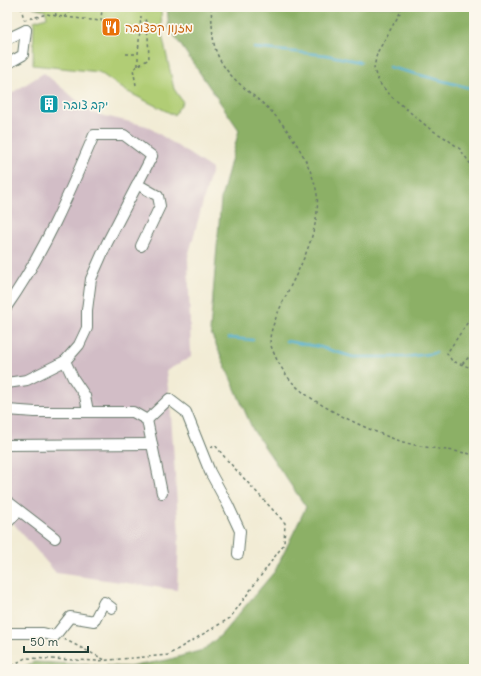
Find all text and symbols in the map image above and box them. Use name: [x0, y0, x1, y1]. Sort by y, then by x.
restaurant icon: מזנון קפצובה: [100, 16, 122, 38]
place label: מזנון קפצובה: [125, 20, 193, 36]
building icon: יקב צובה: [38, 93, 60, 115]
place label: יקב צובה: [63, 97, 108, 113]
scale bar: [24, 628, 88, 654]
text: 50 m: [30, 634, 59, 649]

